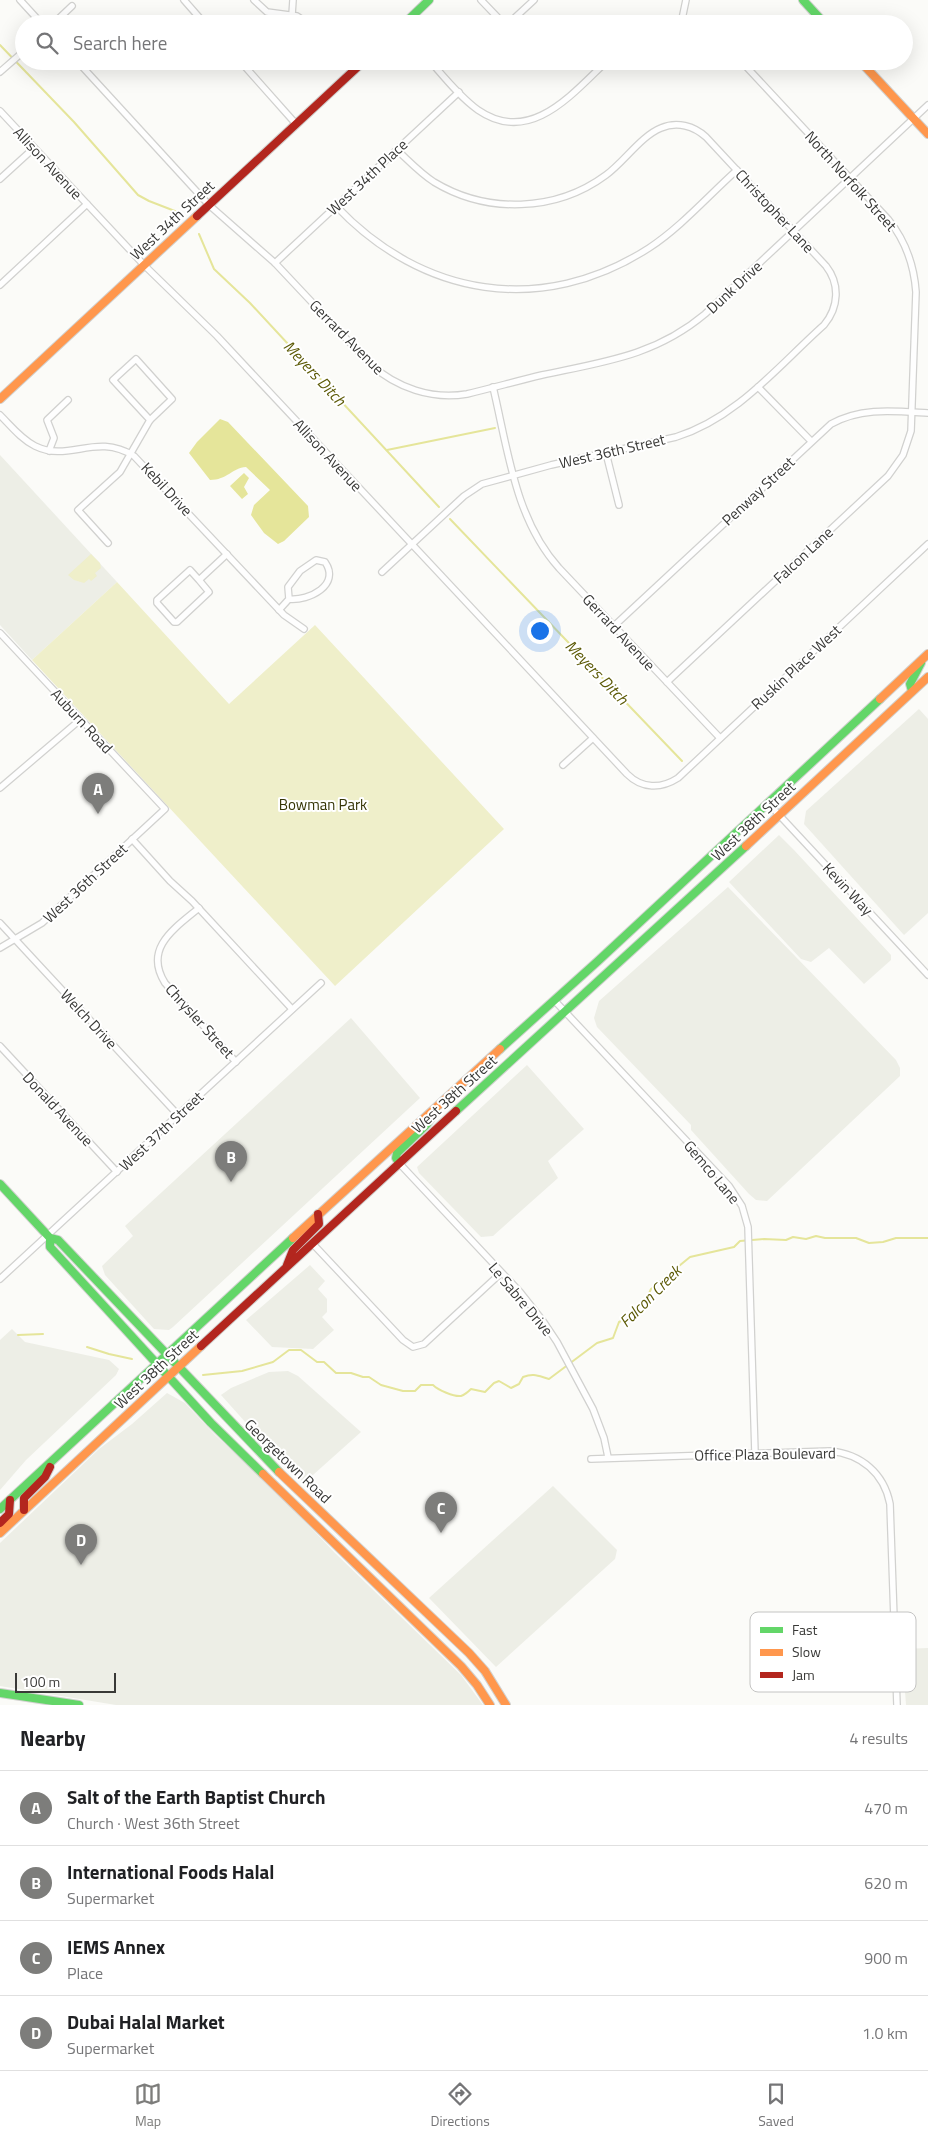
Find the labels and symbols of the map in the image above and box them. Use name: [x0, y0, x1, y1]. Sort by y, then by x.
street label: Allison Avenue: [8, 121, 88, 205]
street label: North Norfolk Street: [800, 126, 903, 237]
street label: West 34th Place: [321, 133, 413, 221]
street label: Christopher Lane: [730, 164, 820, 258]
street label: West 34th Street: [125, 174, 220, 265]
street label: Dunk Drive: [701, 255, 767, 319]
street label: Gerrard Avenue: [304, 294, 390, 380]
water label: Meyers Ditch: [278, 335, 352, 412]
street label: Allison Avenue: [288, 413, 368, 497]
street label: West 36th Street: [557, 427, 668, 474]
street label: Penway Street: [716, 451, 800, 531]
street label: Kebil Drive: [136, 457, 198, 521]
street label: Falcon Lane: [768, 521, 838, 589]
street label: Gerrard Avenue: [577, 588, 661, 676]
your location: [527, 618, 553, 644]
street label: Ruskin Place West: [746, 619, 847, 715]
water label: Meyers Ditch: [560, 634, 635, 711]
street label: Auburn Road: [46, 683, 118, 759]
pin: A: [82, 773, 114, 814]
street label: West 38th Street: [706, 775, 801, 866]
park label: Bowman Park: [279, 793, 367, 816]
street label: West 36th Street: [38, 837, 133, 928]
street label: Kevin Way: [817, 857, 879, 921]
street label: Chrysler Street: [160, 978, 240, 1064]
street label: Welch Drive: [55, 984, 123, 1054]
street label: West 38th Street: [406, 1049, 502, 1139]
street label: Donald Avenue: [17, 1066, 99, 1152]
street label: West 37th Street: [114, 1085, 209, 1176]
street label: Gemco Lane: [678, 1135, 746, 1209]
pin: B: [215, 1141, 247, 1182]
street label: Le Sabre Drive: [483, 1257, 559, 1341]
water label: Falcon Creek: [613, 1258, 688, 1333]
street label: West 38th Street: [109, 1323, 204, 1414]
street label: Georgetown Road: [239, 1413, 337, 1509]
street label: Office Plaza Boulevard: [694, 1441, 836, 1467]
pin: C: [425, 1492, 457, 1533]
pin: D: [65, 1524, 97, 1565]
legend: [750, 1612, 916, 1692]
text: Fast: [792, 1619, 817, 1640]
text: Slow: [792, 1641, 821, 1662]
text: Jam: [792, 1664, 815, 1685]
scale bar: [15, 1670, 116, 1693]

